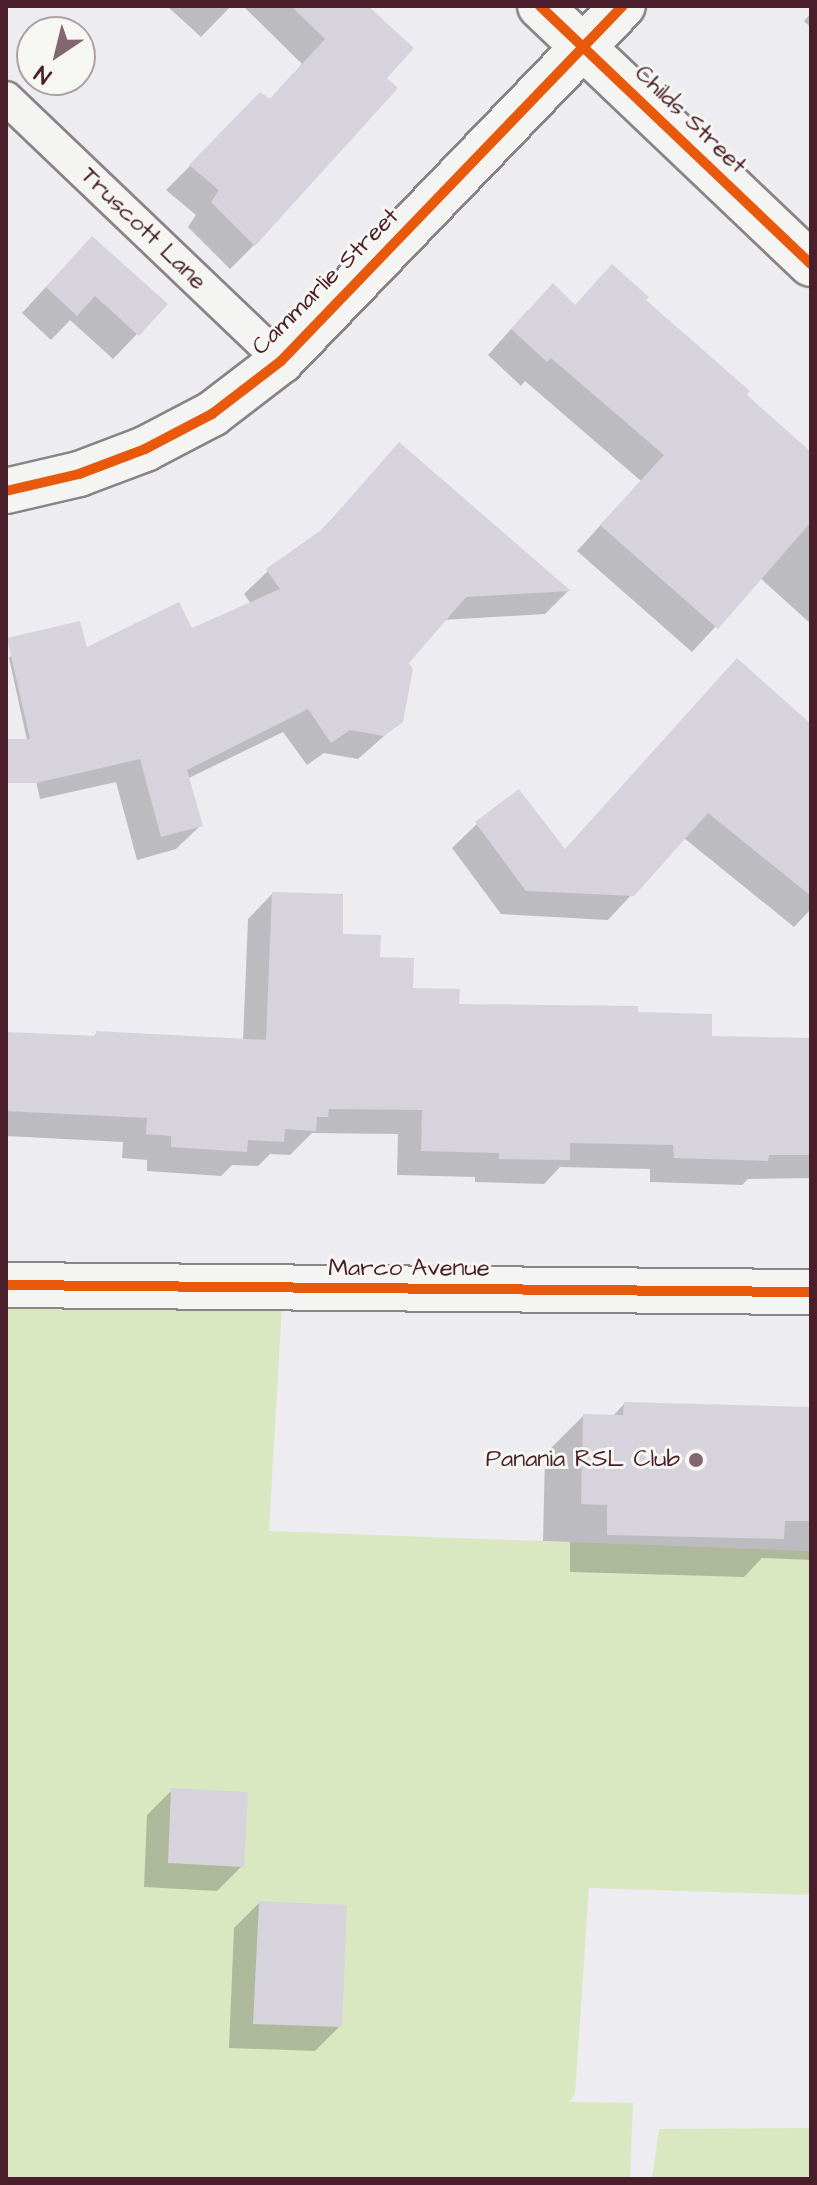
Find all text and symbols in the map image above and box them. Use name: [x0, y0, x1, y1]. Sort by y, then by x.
north arrow: [16, 16, 96, 96]
text: N: [29, 58, 58, 91]
street label: Childs Street: [628, 60, 752, 180]
street label: Truscott Lane: [74, 162, 212, 296]
street label: Cammarlie Street: [247, 203, 405, 361]
street label: Marco Avenue: [328, 1255, 490, 1283]
place label: Panania RSL Club: [486, 1446, 680, 1474]
marker: Panania RSL Club: [687, 1451, 705, 1469]

